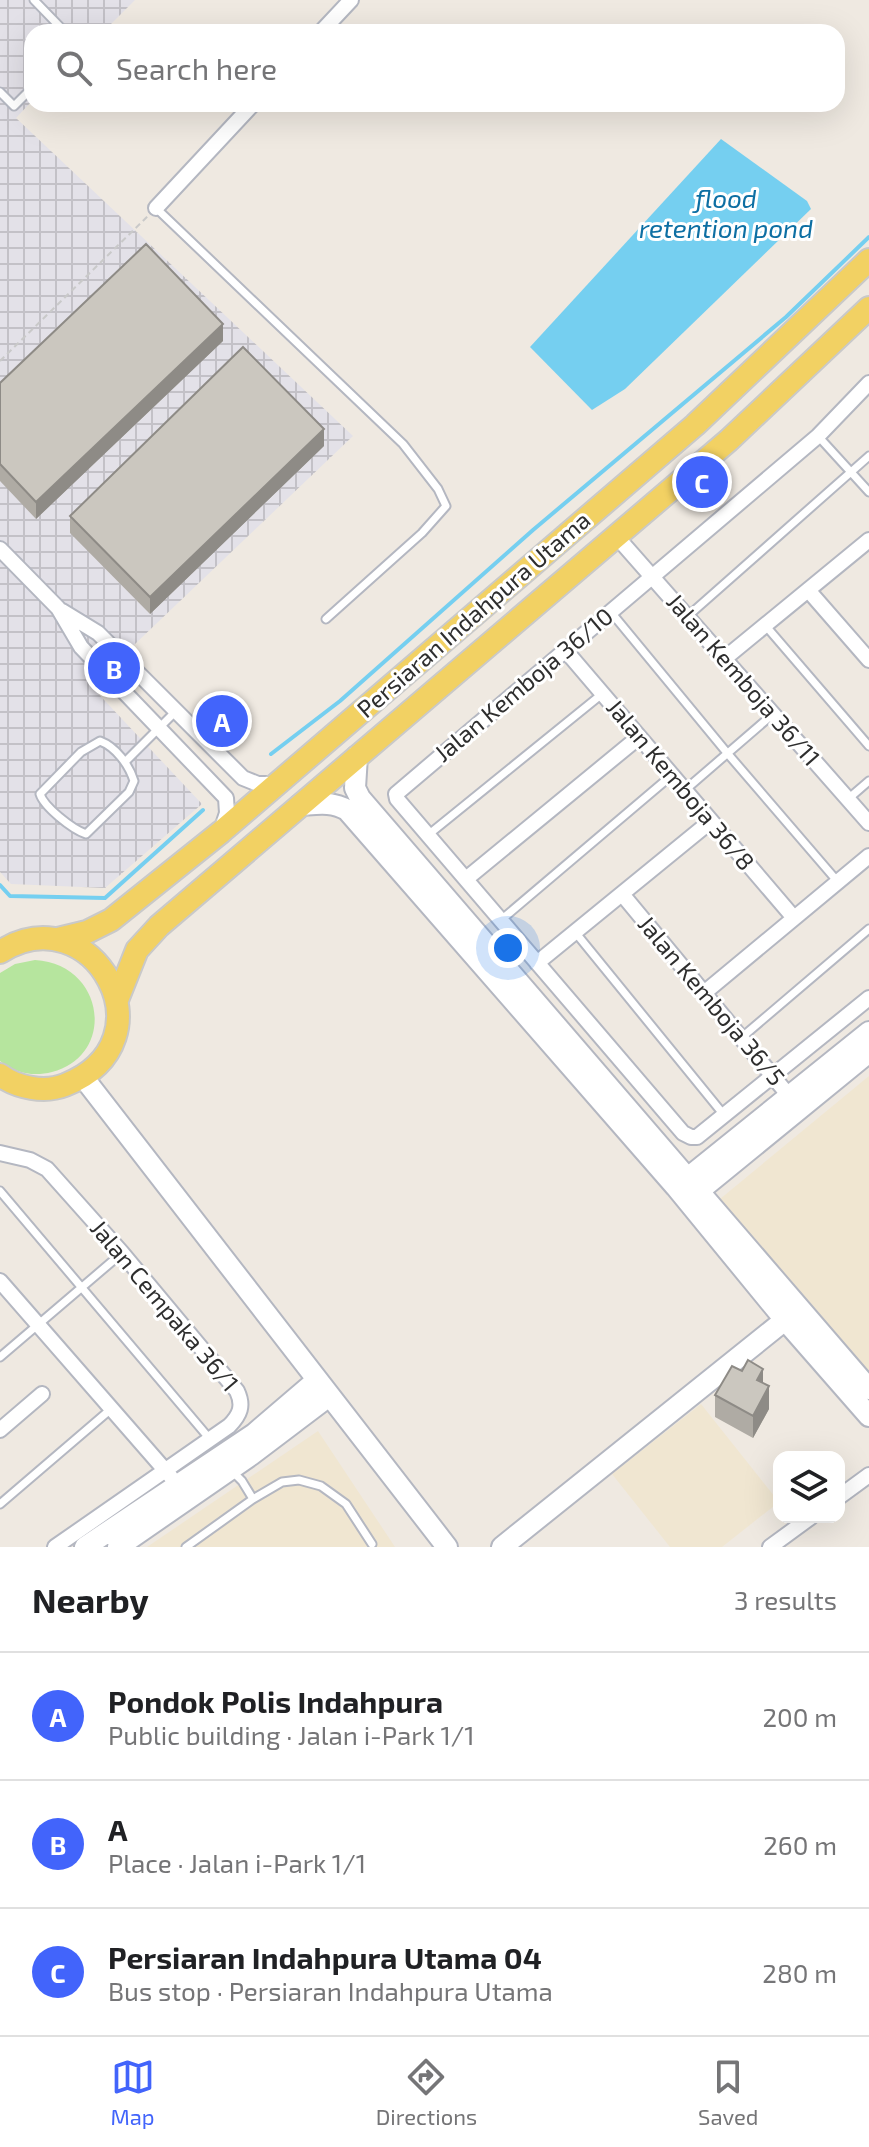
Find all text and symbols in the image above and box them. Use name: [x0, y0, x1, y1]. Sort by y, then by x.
search box: [24, 24, 845, 112]
icon: search: [52, 46, 96, 90]
text: Search here: [116, 50, 277, 86]
water label: flood retention pond: [639, 182, 813, 243]
pin: C: [676, 452, 728, 512]
street label: Persiaran Indahpura Utama: [351, 505, 595, 723]
street label: Jalan Kemboja 36/11: [661, 587, 827, 771]
street label: Jalan Kemboja 36/10: [428, 601, 618, 767]
pin: B: [88, 638, 140, 698]
pin: A: [196, 691, 248, 751]
street label: Jalan Kemboja 36/8: [601, 693, 761, 876]
street label: Jalan Kemboja 36/5: [633, 909, 792, 1091]
your location: [488, 928, 528, 968]
street label: Jalan Cempaka 36/1: [85, 1213, 245, 1397]
map controls: [773, 1451, 845, 1523]
button: layers: [773, 1451, 845, 1523]
text: Nearby: [32, 1579, 149, 1620]
text: 3 results: [734, 1584, 837, 1615]
text: Pondok Polis Indahpura: [108, 1683, 443, 1719]
text: A: [50, 1701, 66, 1732]
text: 200 m: [762, 1701, 837, 1732]
text: Public building · Jalan i-Park 1/1: [108, 1719, 475, 1750]
text: A: [108, 1811, 128, 1847]
text: B: [50, 1829, 66, 1860]
text: 260 m: [763, 1829, 837, 1860]
text: Place · Jalan i-Park 1/1: [108, 1847, 366, 1878]
text: Persiaran Indahpura Utama 04: [108, 1939, 542, 1975]
text: C: [50, 1957, 66, 1988]
text: 280 m: [762, 1957, 837, 1988]
text: Bus stop · Persiaran Indahpura Utama: [108, 1975, 553, 2006]
tab: Map: [111, 2055, 155, 2129]
tab: Directions: [376, 2055, 477, 2129]
tab: Saved: [698, 2055, 758, 2129]

